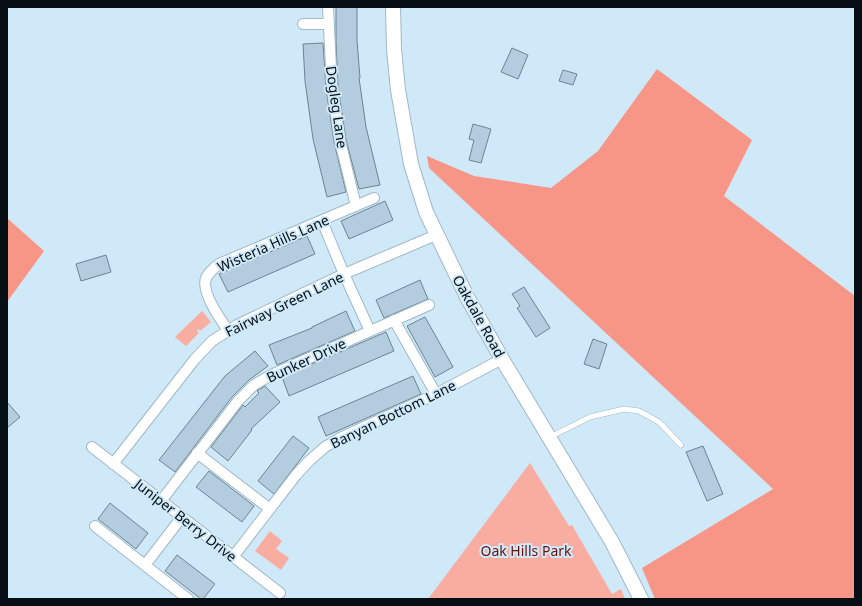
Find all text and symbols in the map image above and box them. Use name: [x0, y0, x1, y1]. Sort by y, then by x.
street label: Dogleg Lane: [322, 65, 352, 149]
street label: Wisteria Hills Lane: [214, 210, 332, 276]
street label: Fairway Green Lane: [222, 267, 347, 341]
street label: Oakdale Road: [449, 271, 509, 361]
street label: Bunker Drive: [263, 333, 349, 387]
street label: Banyan Bottom Lane: [327, 375, 459, 453]
street label: Juniper Berry Drive: [129, 473, 241, 566]
park label: Oak Hills Park: [480, 541, 572, 560]

